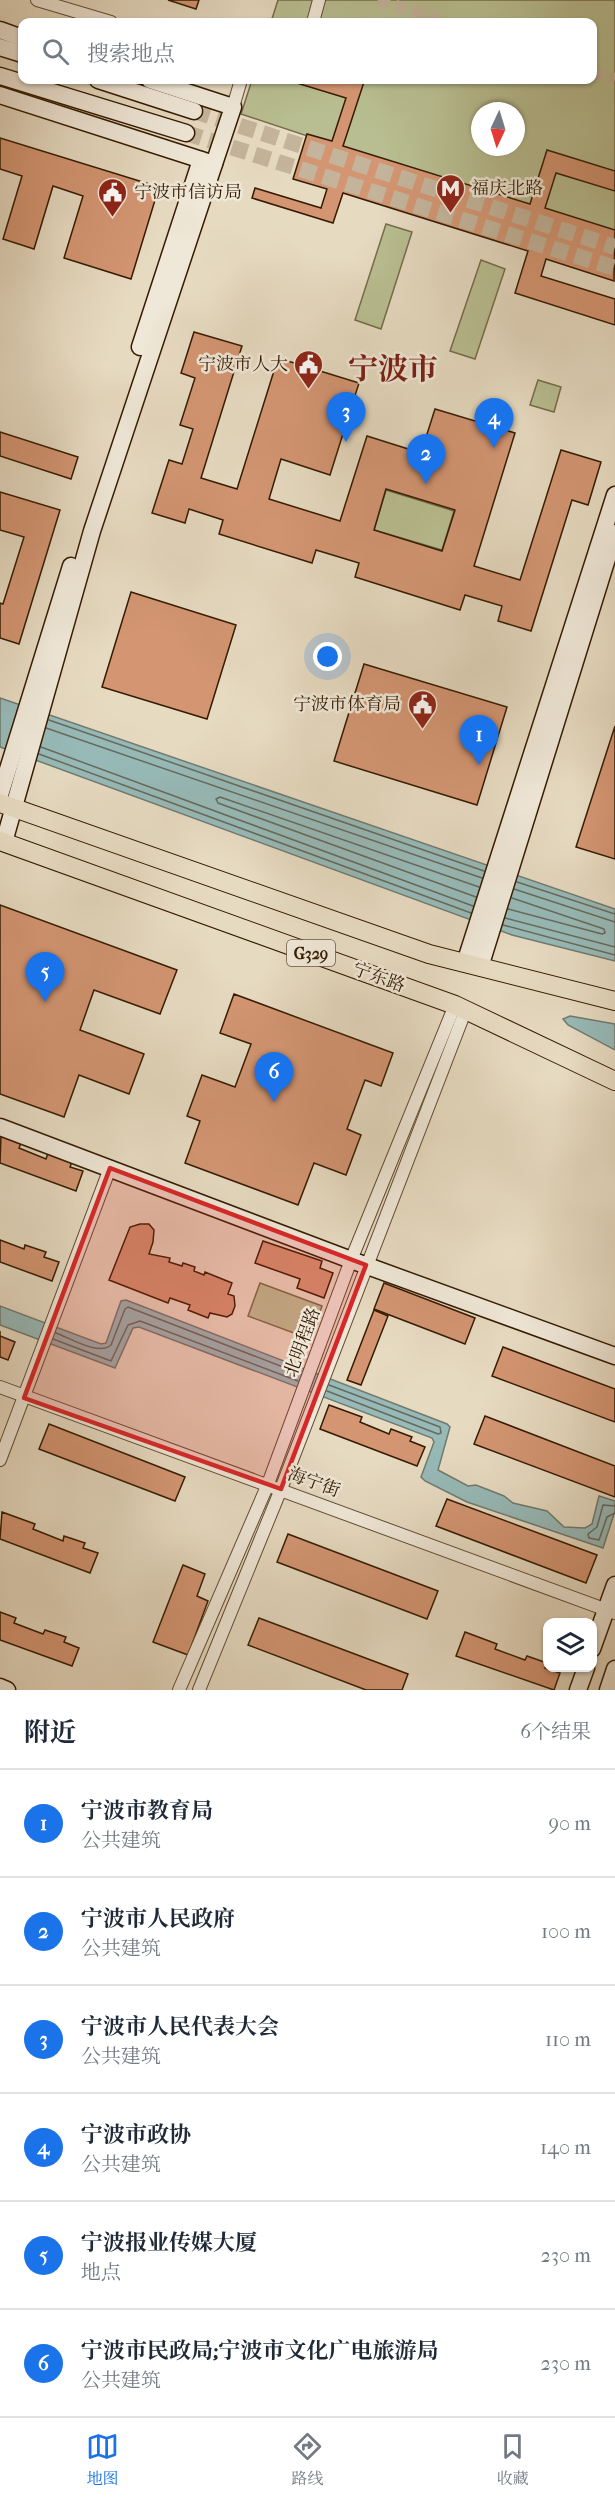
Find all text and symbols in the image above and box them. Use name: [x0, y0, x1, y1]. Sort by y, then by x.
search box: [18, 18, 597, 84]
icon: search: [39, 35, 72, 68]
text: 搜索地点: [87, 41, 175, 67]
north arrow: [471, 102, 525, 156]
metro station icon: 福庆北路: [434, 172, 466, 214]
public building icon: 宁波市信访局: [97, 176, 129, 218]
place label: 福庆北路: [471, 178, 543, 199]
place label: 宁波市信访局: [134, 182, 242, 203]
public building icon: 宁波市人大: [293, 348, 325, 390]
district label: 宁波市: [348, 352, 438, 387]
place label: 宁波市人大: [198, 354, 288, 375]
pin: 3: [326, 392, 366, 442]
pin: 4: [474, 398, 514, 448]
pin: 2: [406, 434, 446, 484]
your location: [313, 642, 342, 671]
public building icon: 宁波市体育局: [406, 688, 438, 730]
place label: 宁波市体育局: [293, 694, 401, 715]
pin: 1: [460, 716, 498, 765]
road number: G329: [287, 940, 335, 966]
pin: 5: [26, 952, 64, 1002]
street label: 宁东路: [350, 958, 408, 997]
pin: 6: [254, 1052, 294, 1102]
street label: 北明程路: [280, 1305, 325, 1380]
street label: 海宁街: [285, 1463, 343, 1502]
map controls: [543, 1618, 597, 1672]
button: layers: [543, 1618, 597, 1672]
text: 附近: [24, 1717, 76, 1748]
text: 6个结果: [520, 1720, 591, 1743]
text: 宁波市教育局: [81, 1798, 213, 1824]
text: 1: [40, 1812, 47, 1835]
text: 90 m: [549, 1812, 591, 1835]
text: 公共建筑: [81, 1829, 161, 1852]
text: 宁波市人民政府: [81, 1906, 235, 1932]
text: 2: [38, 1920, 49, 1943]
text: 100 m: [541, 1920, 591, 1943]
text: 公共建筑: [81, 1937, 161, 1960]
text: 宁波市人民代表大会: [81, 2014, 279, 2040]
text: 3: [39, 2028, 48, 2051]
text: 110 m: [545, 2028, 591, 2051]
text: 公共建筑: [81, 2045, 161, 2068]
text: 宁波市政协: [81, 2122, 191, 2148]
text: 4: [38, 2136, 49, 2159]
text: 140 m: [540, 2136, 591, 2159]
text: 公共建筑: [81, 2153, 161, 2176]
text: 宁波报业传媒大厦: [81, 2230, 257, 2256]
text: 5: [39, 2244, 48, 2267]
text: 230 m: [541, 2244, 591, 2267]
text: 地点: [81, 2261, 121, 2284]
text: 宁波市民政局;宁波市文化广电旅游局: [81, 2338, 439, 2364]
text: 6: [38, 2352, 49, 2375]
text: 230 m: [541, 2352, 591, 2375]
text: 公共建筑: [81, 2369, 161, 2392]
tab: 地图: [86, 2430, 119, 2489]
tab: 路线: [291, 2430, 324, 2489]
tab: 收藏: [496, 2430, 529, 2489]

